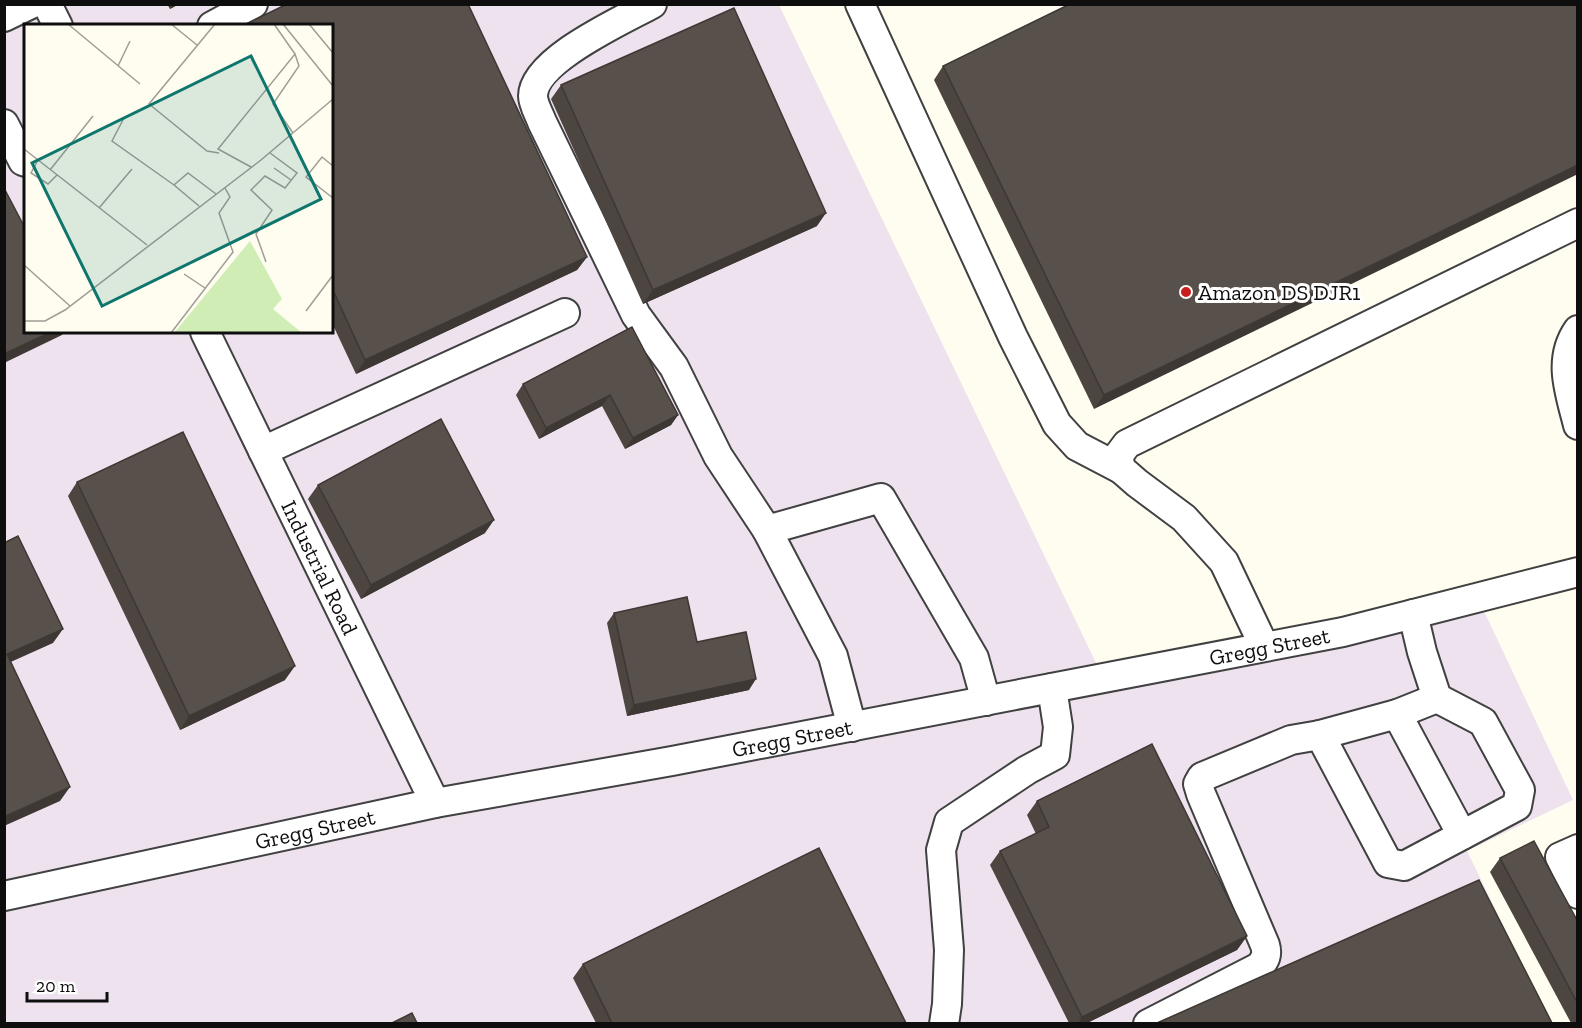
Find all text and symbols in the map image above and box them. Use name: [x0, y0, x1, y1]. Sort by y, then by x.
inset map: [24, 24, 333, 333]
place label: Amazon DS DJR1: [1198, 279, 1361, 306]
marker: Amazon DS DJR1: [1179, 285, 1193, 299]
street label: Industrial Road: [275, 496, 364, 639]
street label: Gregg Street: [1207, 622, 1333, 671]
street label: Gregg Street: [730, 713, 856, 763]
street label: Gregg Street: [253, 803, 378, 855]
scale bar: [27, 965, 106, 1003]
text: 20 m: [36, 975, 76, 997]

